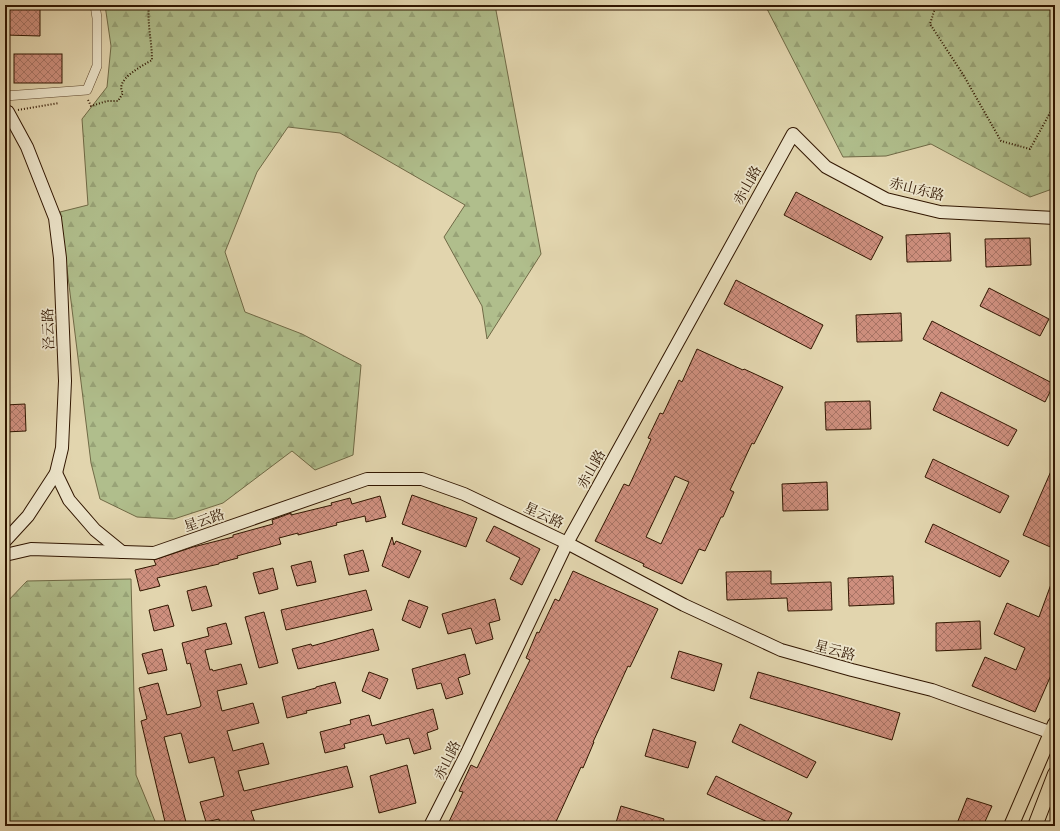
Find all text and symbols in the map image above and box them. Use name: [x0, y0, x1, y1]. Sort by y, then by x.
street label: 赤山路: [728, 162, 766, 208]
street label: 赤山东路: [887, 173, 947, 205]
street label: 泾云路: [37, 308, 59, 350]
street label: 赤山路: [572, 446, 610, 492]
street label: 星云路: [521, 497, 567, 533]
street label: 星云路: [181, 504, 227, 536]
street label: 星云路: [812, 635, 858, 665]
street label: 赤山路: [429, 737, 465, 783]

